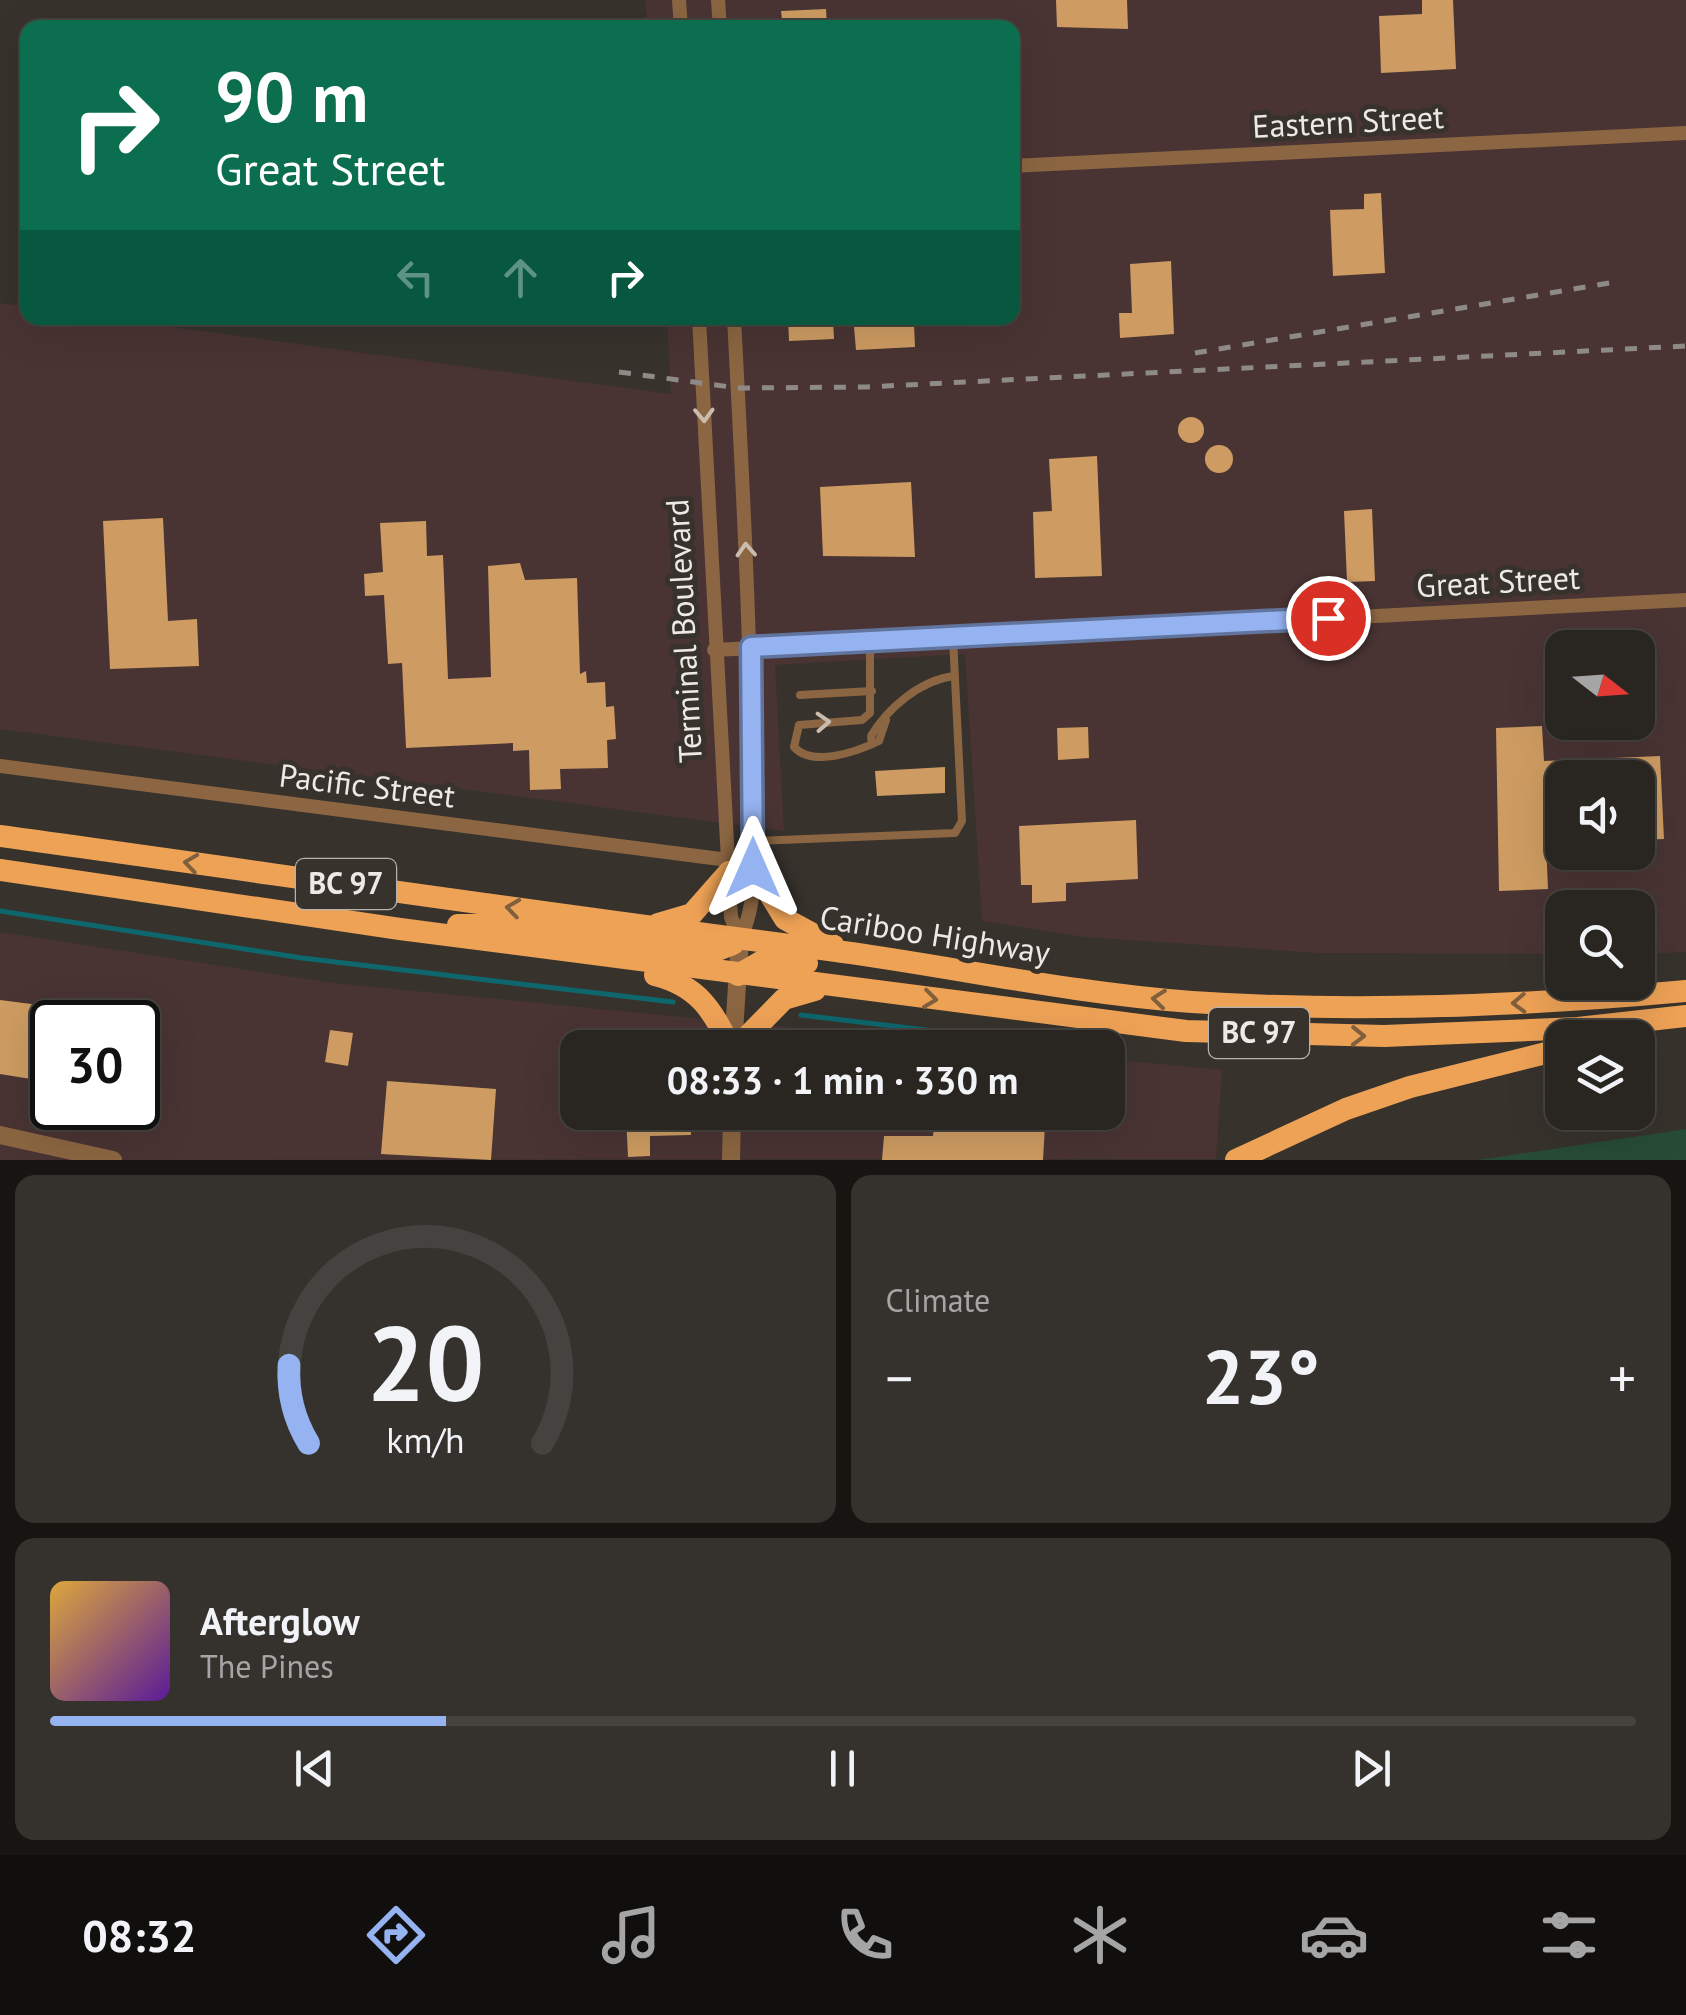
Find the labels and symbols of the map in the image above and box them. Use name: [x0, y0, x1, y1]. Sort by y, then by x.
street label: Eastern Street: [1251, 95, 1445, 147]
one-way arrow: [693, 407, 714, 423]
street label: Terminal Boulevard: [655, 498, 711, 764]
one-way arrow: [736, 541, 757, 557]
street label: Great Street: [1415, 556, 1581, 606]
pin: [1286, 576, 1371, 661]
north arrow: [1545, 630, 1655, 740]
one-way arrow: [816, 711, 831, 732]
street label: Pacific Street: [277, 753, 458, 817]
position arrow: [701, 816, 805, 920]
one-way arrow: [182, 853, 199, 874]
road number: BC 97: [296, 859, 396, 909]
street label: Cariboo Highway: [817, 895, 1053, 973]
one-way arrow: [504, 898, 521, 919]
one-way arrow: [922, 988, 938, 1009]
one-way arrow: [1151, 988, 1167, 1010]
one-way arrow: [1510, 992, 1526, 1013]
speed limit sign: 30: [30, 1000, 160, 1130]
road number: BC 97: [1209, 1008, 1309, 1058]
one-way arrow: [1350, 1025, 1366, 1046]

